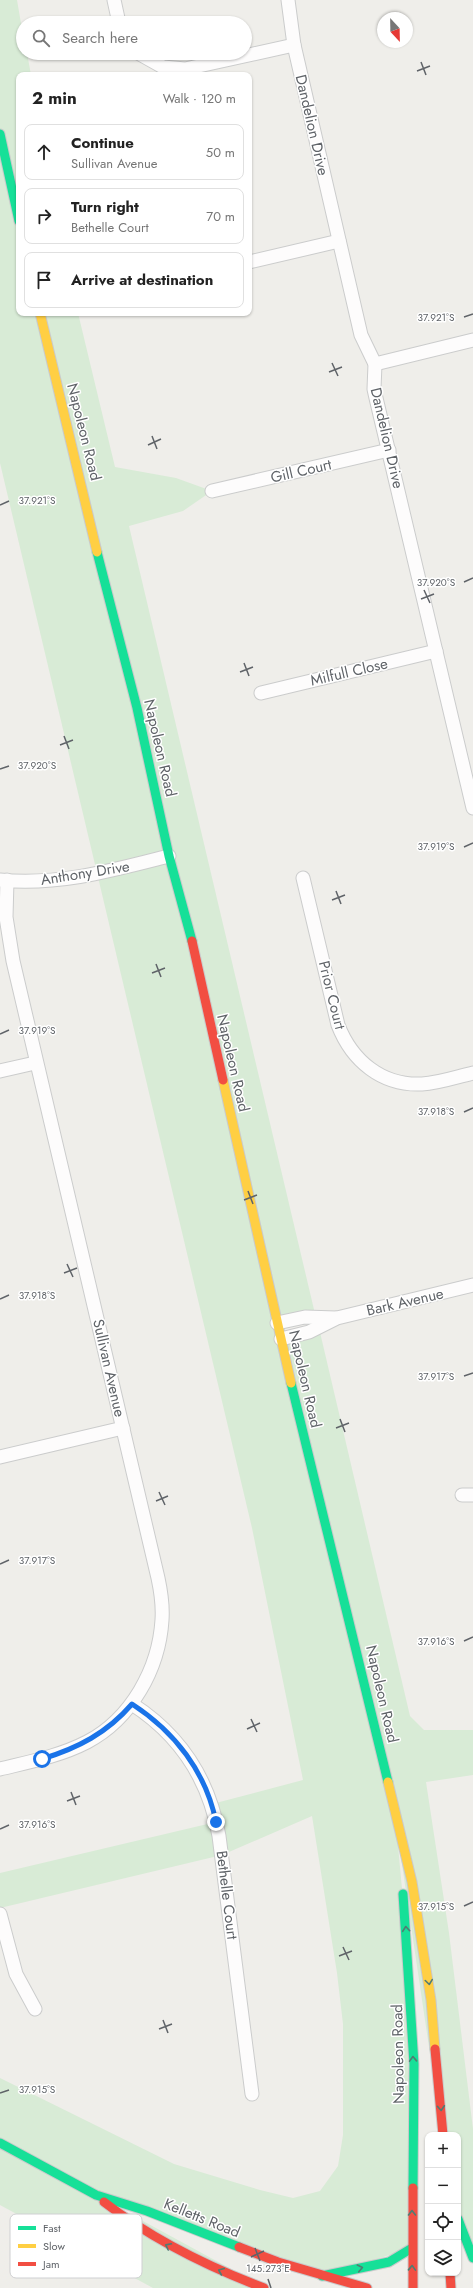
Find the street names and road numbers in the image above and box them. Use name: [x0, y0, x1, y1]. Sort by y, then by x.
street label: Dandelion Drive: [290, 72, 334, 178]
street label: Napoleon Road: [61, 381, 107, 483]
street label: Dandelion Drive: [365, 385, 409, 491]
street label: Gill Court: [268, 453, 334, 489]
street label: Milfull Close: [308, 652, 390, 692]
street label: Napoleon Road: [138, 697, 182, 799]
street label: Anthony Drive: [39, 855, 131, 891]
street label: Prior Court: [313, 958, 351, 1032]
street label: Napoleon Road: [211, 1012, 255, 1114]
street label: Bark Avenue: [364, 1282, 446, 1322]
street label: Sullivan Avenue: [87, 1317, 131, 1419]
street label: Napoleon Road: [283, 1328, 327, 1430]
street label: Napoleon Road: [360, 1643, 404, 1745]
street label: Bethelle Court: [211, 1849, 243, 1941]
street label: Napoleon Road: [386, 2004, 410, 2104]
street label: Kelletts Road: [161, 2193, 243, 2243]

